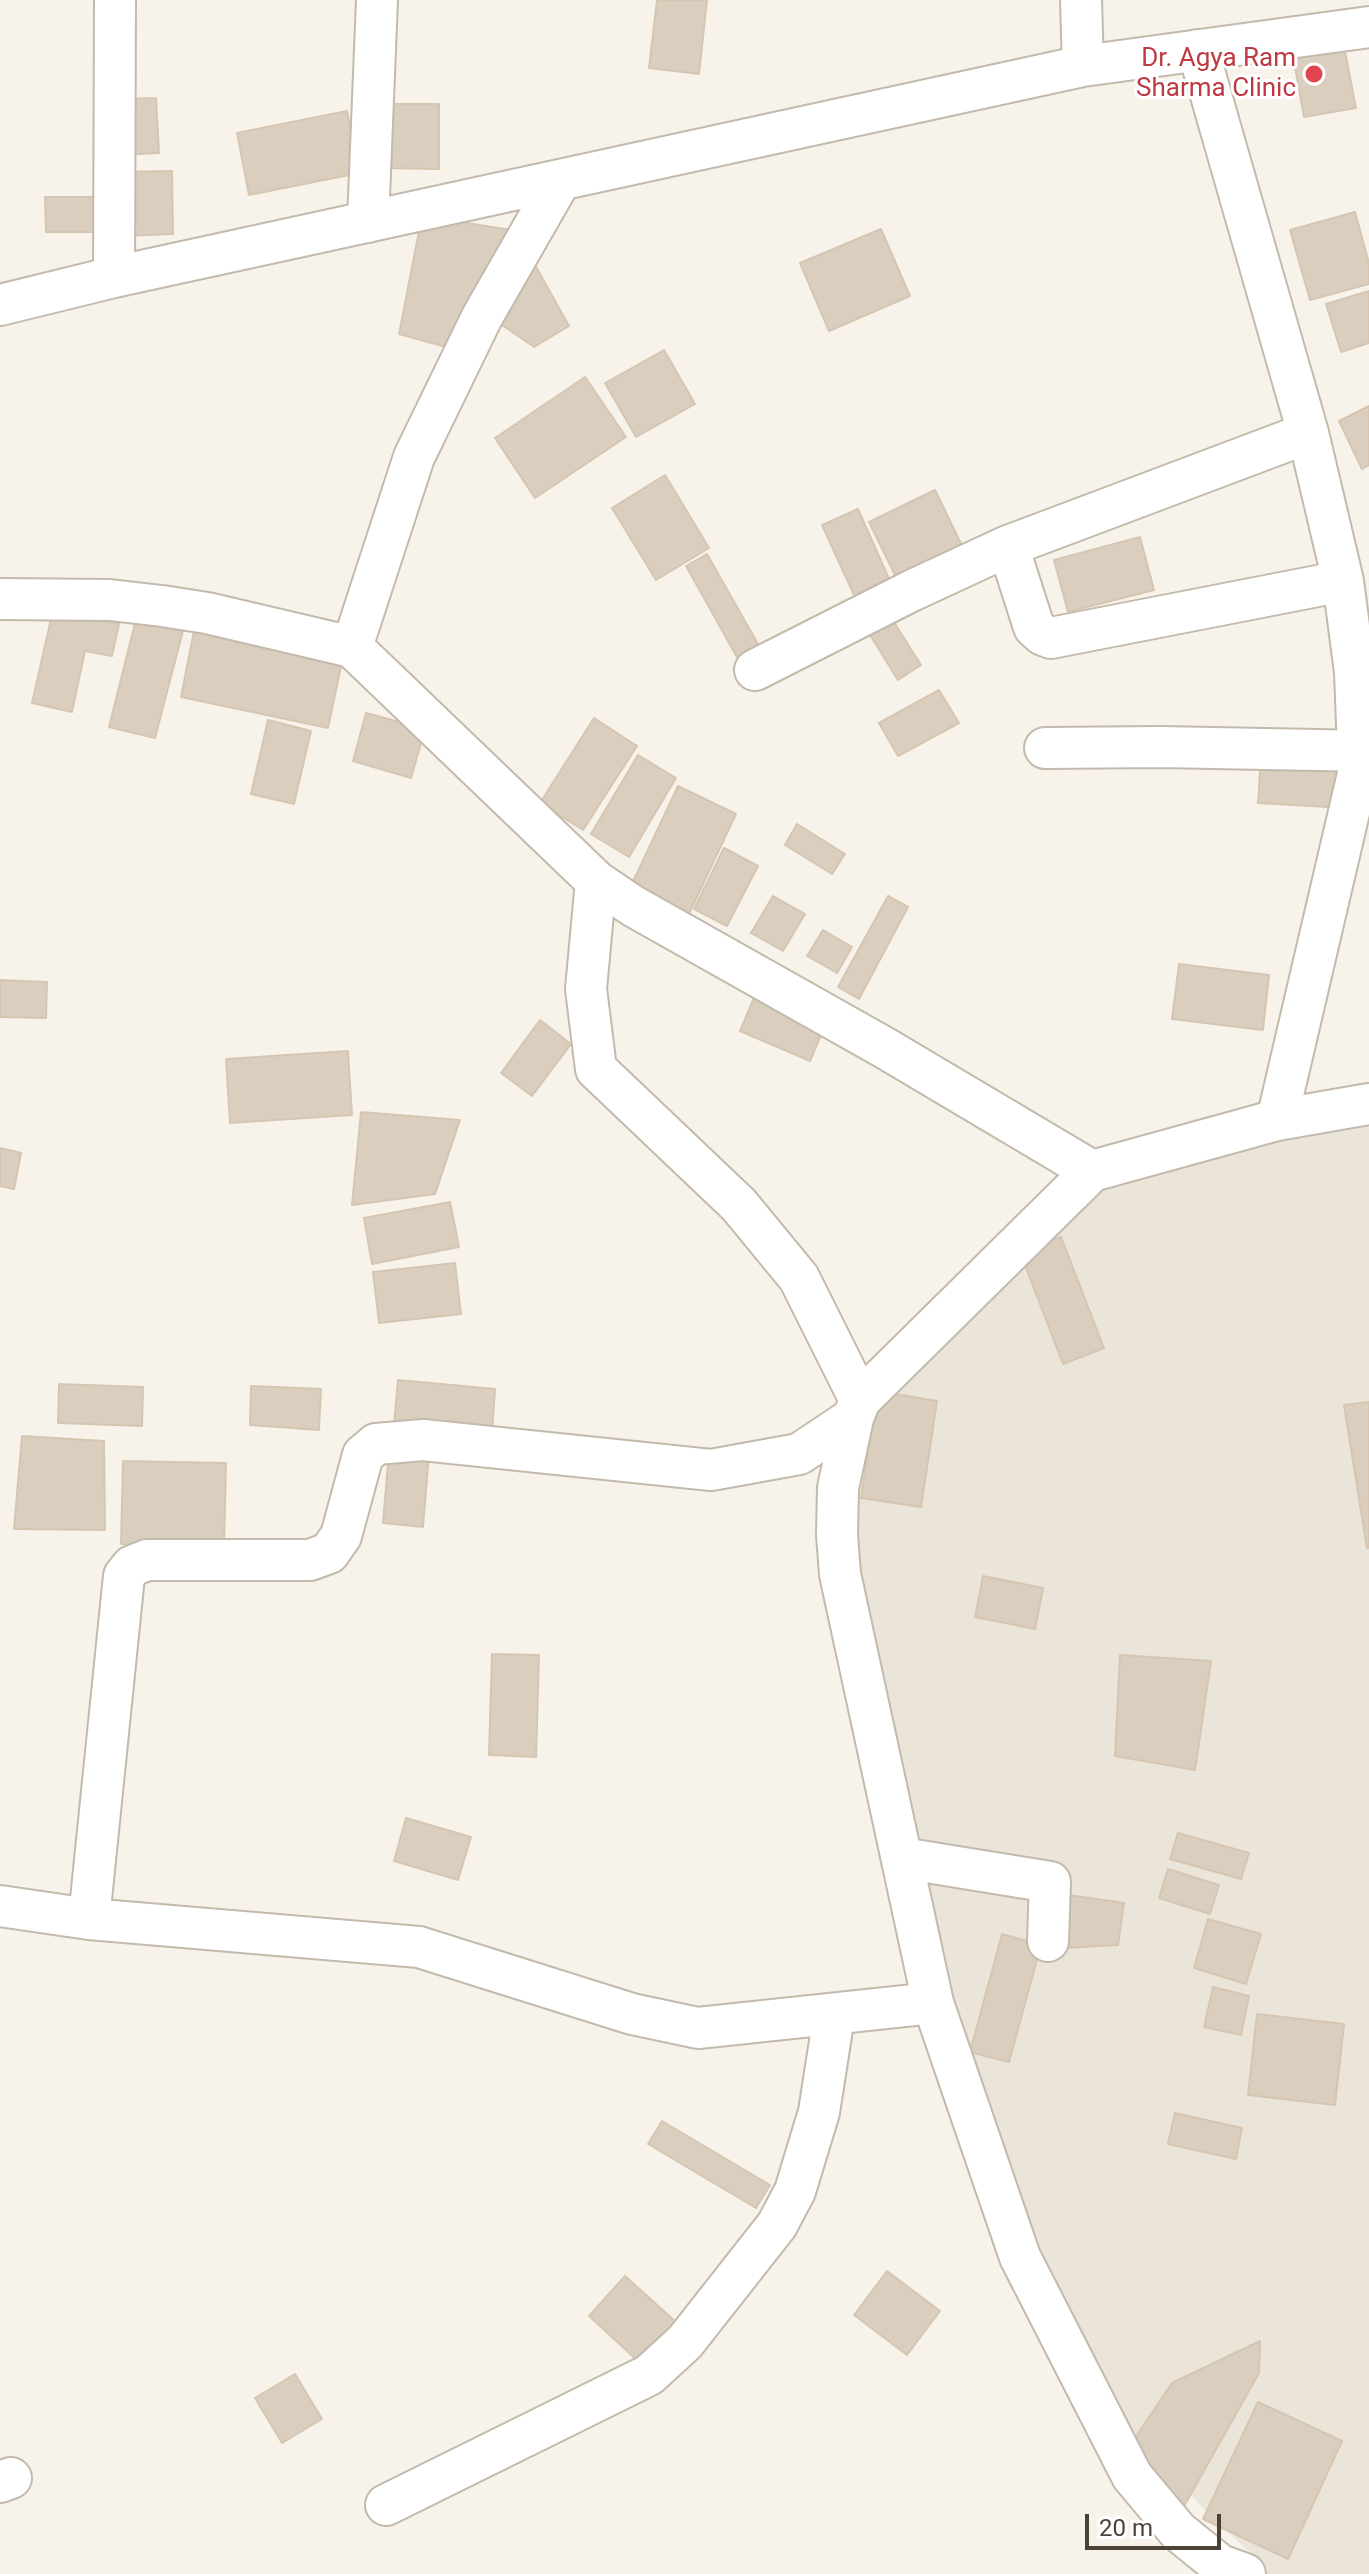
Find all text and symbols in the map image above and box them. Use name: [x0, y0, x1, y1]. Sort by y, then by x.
place label: Dr. Agya Ram Sharma Clinic: [1136, 43, 1296, 104]
marker: Dr. Agya Ram Sharma Clinic: [1303, 63, 1325, 85]
scale bar: [1089, 2498, 1225, 2548]
text: 20 m: [1099, 2514, 1153, 2542]

